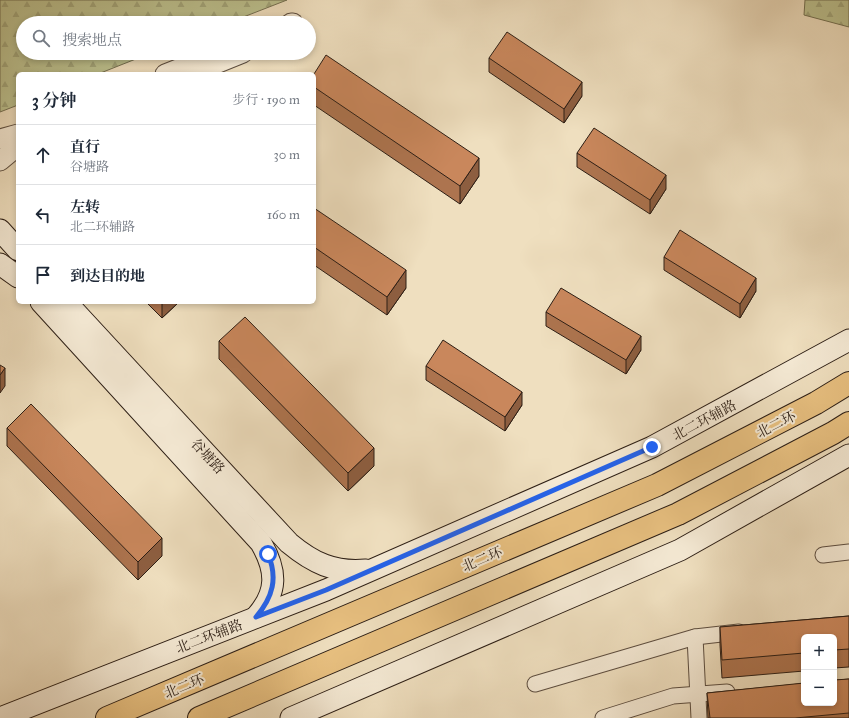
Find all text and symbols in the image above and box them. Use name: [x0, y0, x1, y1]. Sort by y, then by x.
search box: [16, 16, 316, 60]
icon: search: [30, 27, 52, 49]
text: 搜索地点: [62, 31, 122, 49]
text: 3 分钟: [32, 90, 76, 111]
text: 步行 · 190 m: [232, 92, 300, 108]
text: 直行: [70, 138, 100, 156]
icon: ahead: [32, 144, 54, 166]
text: 30 m: [274, 147, 300, 163]
text: 谷塘路: [70, 159, 109, 175]
text: 左转: [70, 198, 100, 216]
icon: left: [32, 204, 54, 226]
text: 160 m: [267, 207, 300, 223]
text: 北二环辅路: [70, 219, 135, 235]
icon: arrive: [32, 264, 54, 286]
text: 到达目的地: [70, 267, 145, 285]
street label: 北二环辅路: [669, 397, 739, 444]
street label: 北二环: [754, 407, 799, 442]
street label: 谷塘路: [187, 435, 228, 477]
route end: [643, 438, 661, 456]
street label: 北二环: [460, 543, 505, 575]
route start: [259, 545, 277, 563]
street label: 北二环辅路: [173, 616, 245, 657]
map controls: [801, 634, 837, 706]
button: +: [801, 634, 837, 670]
button: −: [801, 670, 837, 706]
street label: 北二环: [162, 671, 207, 702]

